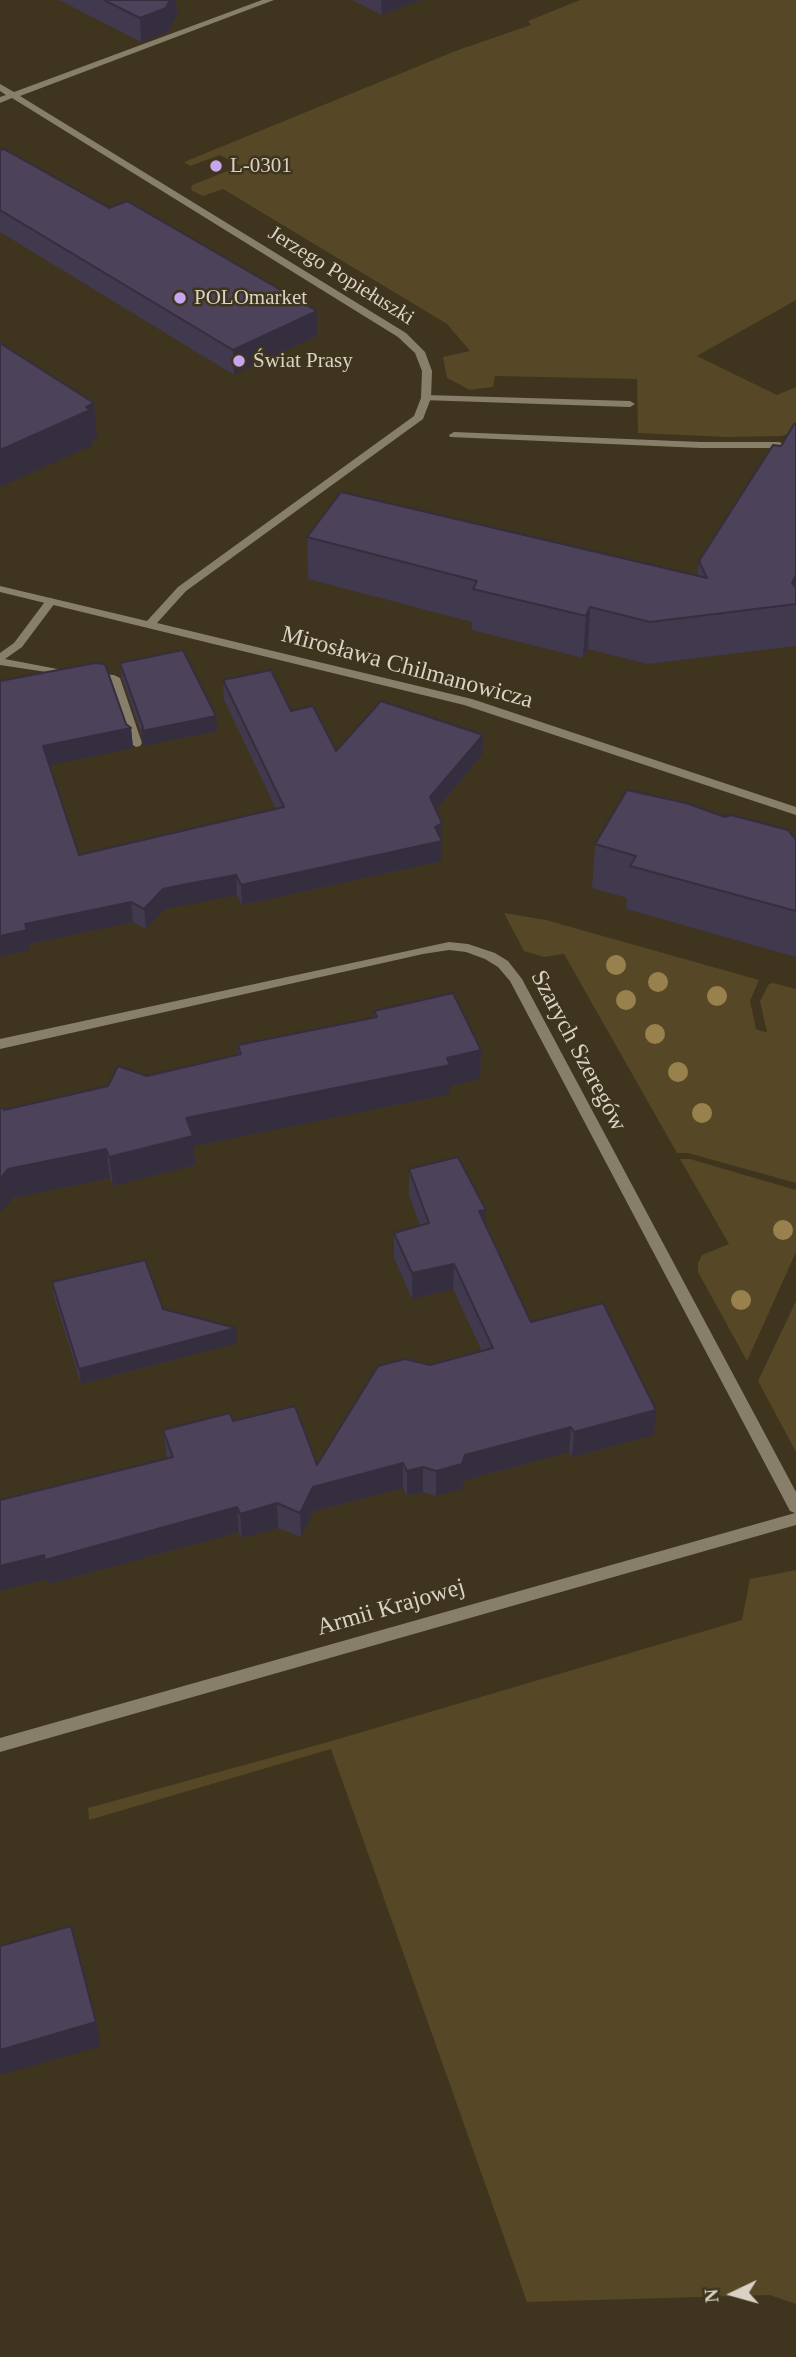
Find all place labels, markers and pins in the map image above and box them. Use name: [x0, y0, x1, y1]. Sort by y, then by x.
place label: L-0301: [230, 153, 292, 179]
marker: L-0301: [208, 158, 224, 174]
place label: POLOmarket: [194, 285, 307, 311]
marker: POLOmarket: [172, 290, 188, 306]
place label: Świat Prasy: [253, 348, 353, 374]
marker: Świat Prasy: [231, 353, 247, 369]

